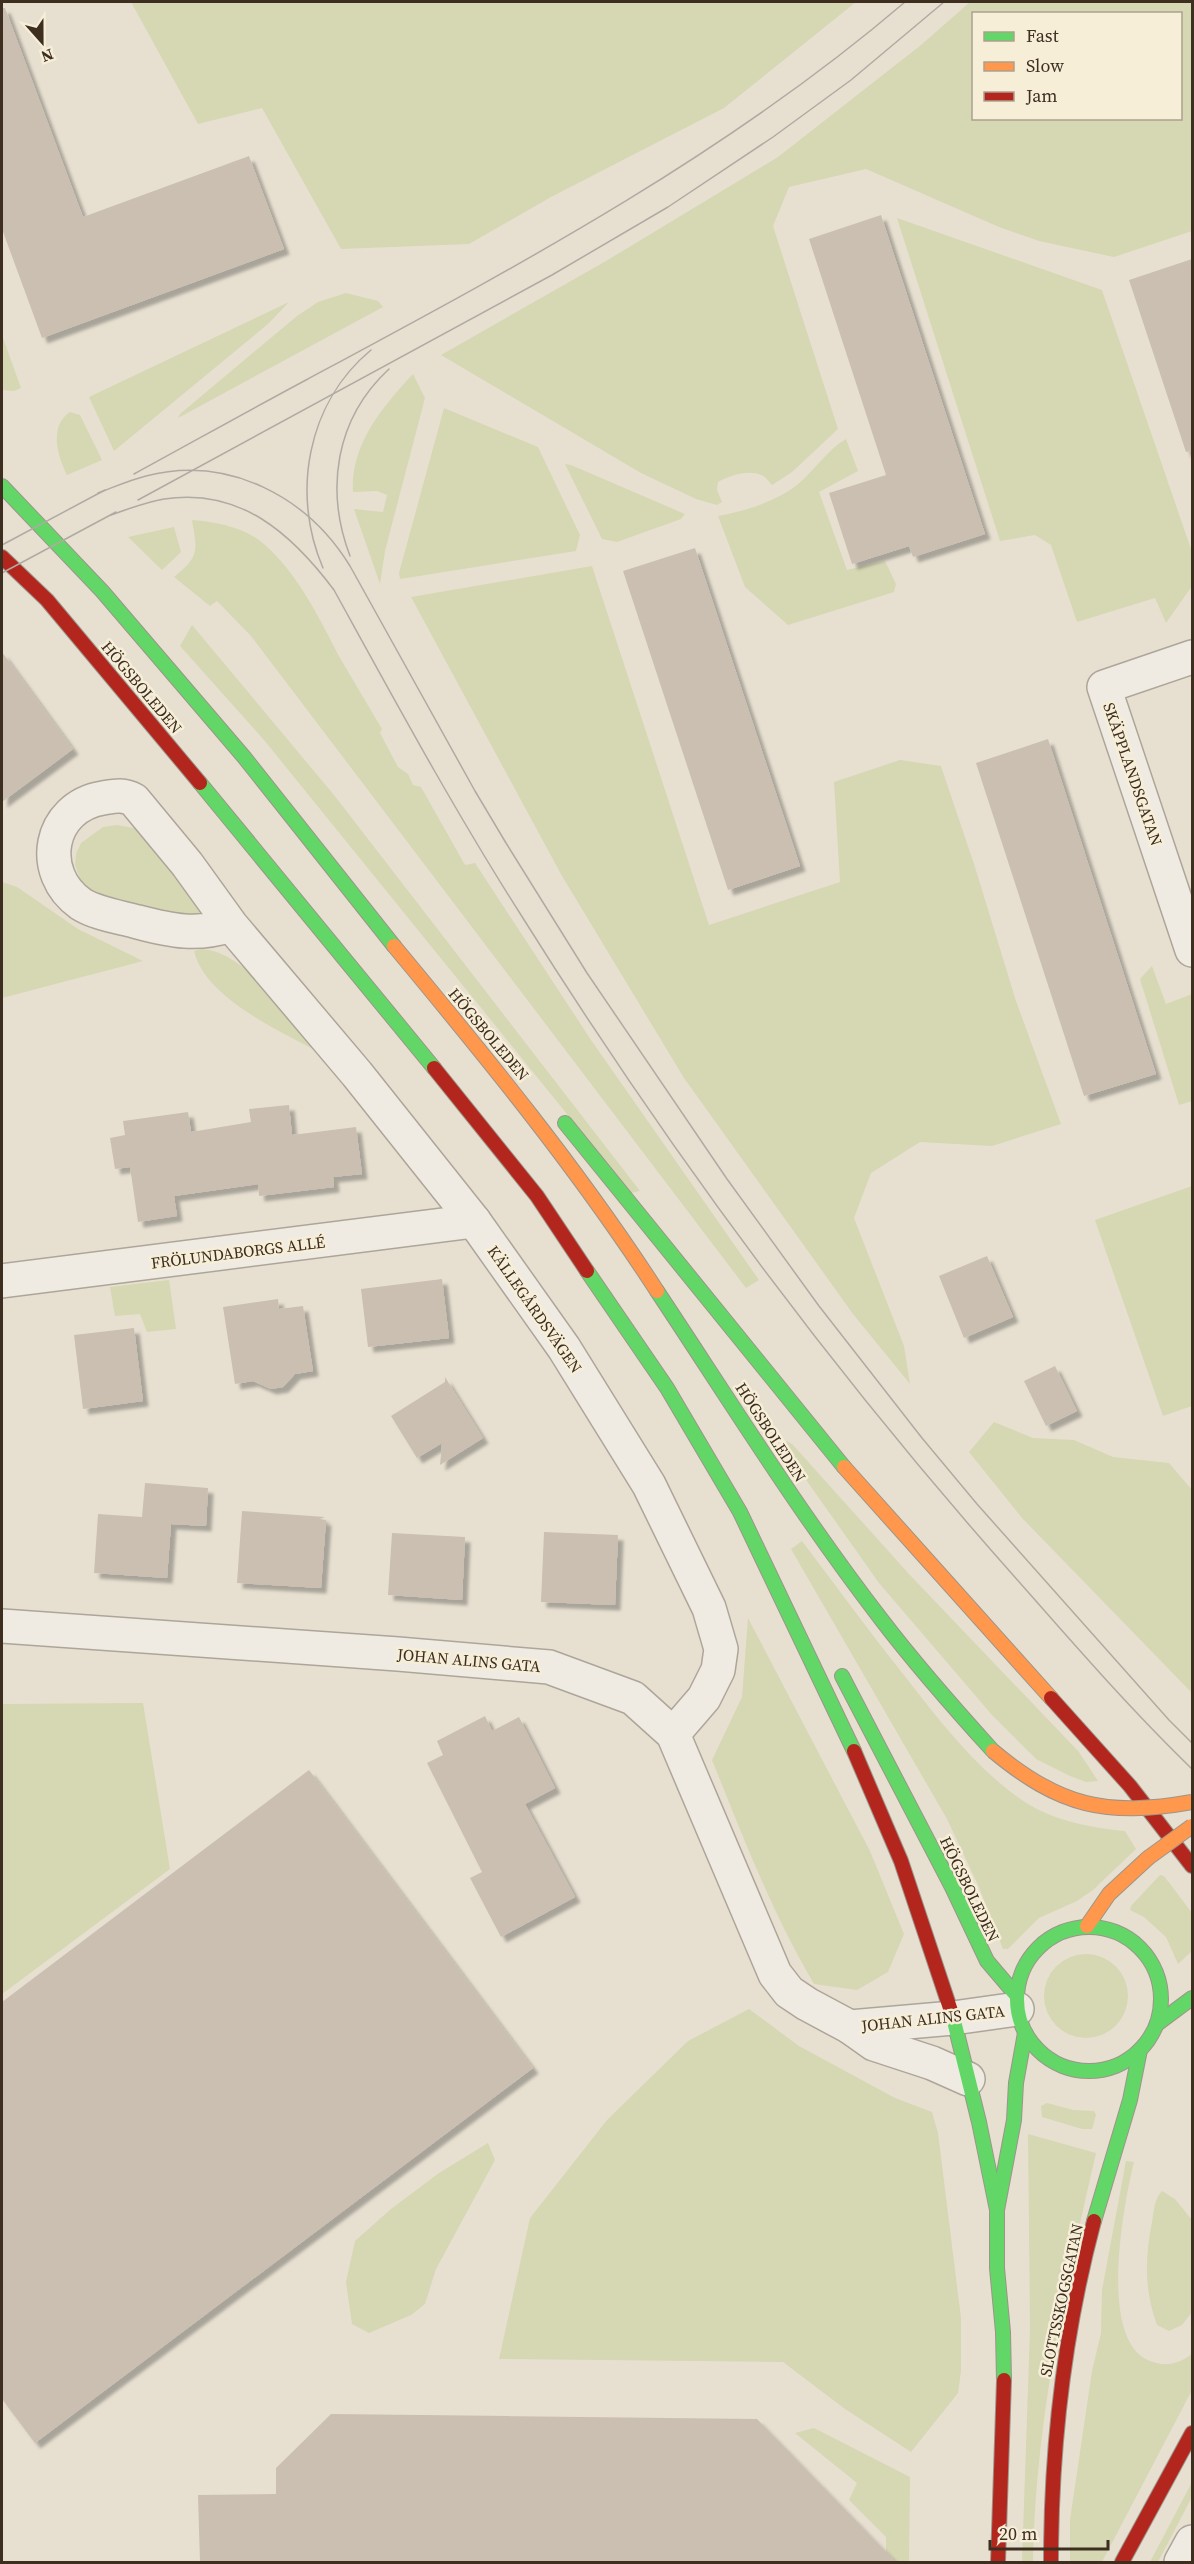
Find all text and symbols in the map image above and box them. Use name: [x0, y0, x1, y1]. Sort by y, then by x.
north arrow: [12, 12, 72, 72]
legend: [972, 12, 1182, 120]
text: Fast: [1026, 23, 1059, 48]
text: N: [38, 44, 57, 68]
text: Slow: [1026, 53, 1064, 78]
text: Jam: [1025, 83, 1058, 108]
street label: HÖGSBOLEDEN: [97, 636, 187, 738]
street label: SKÄPPLANDSGATAN: [1098, 699, 1168, 849]
street label: HÖGSBOLEDEN: [444, 983, 534, 1085]
street label: FRÖLUNDABORGS ALLÉ: [150, 1230, 327, 1274]
street label: KÄLLEGÅRDSVÄGEN: [483, 1241, 587, 1377]
street label: HÖGSBOLEDEN: [731, 1378, 812, 1486]
street label: JOHAN ALINS GATA: [395, 1643, 542, 1677]
street label: HÖGSBOLEDEN: [935, 1833, 1005, 1946]
street label: JOHAN ALINS GATA: [859, 1999, 1006, 2037]
street label: SLOTTSSKOGSGATAN: [1034, 2221, 1088, 2379]
scale bar: [990, 2513, 1108, 2551]
text: 20 m: [999, 2521, 1037, 2546]

